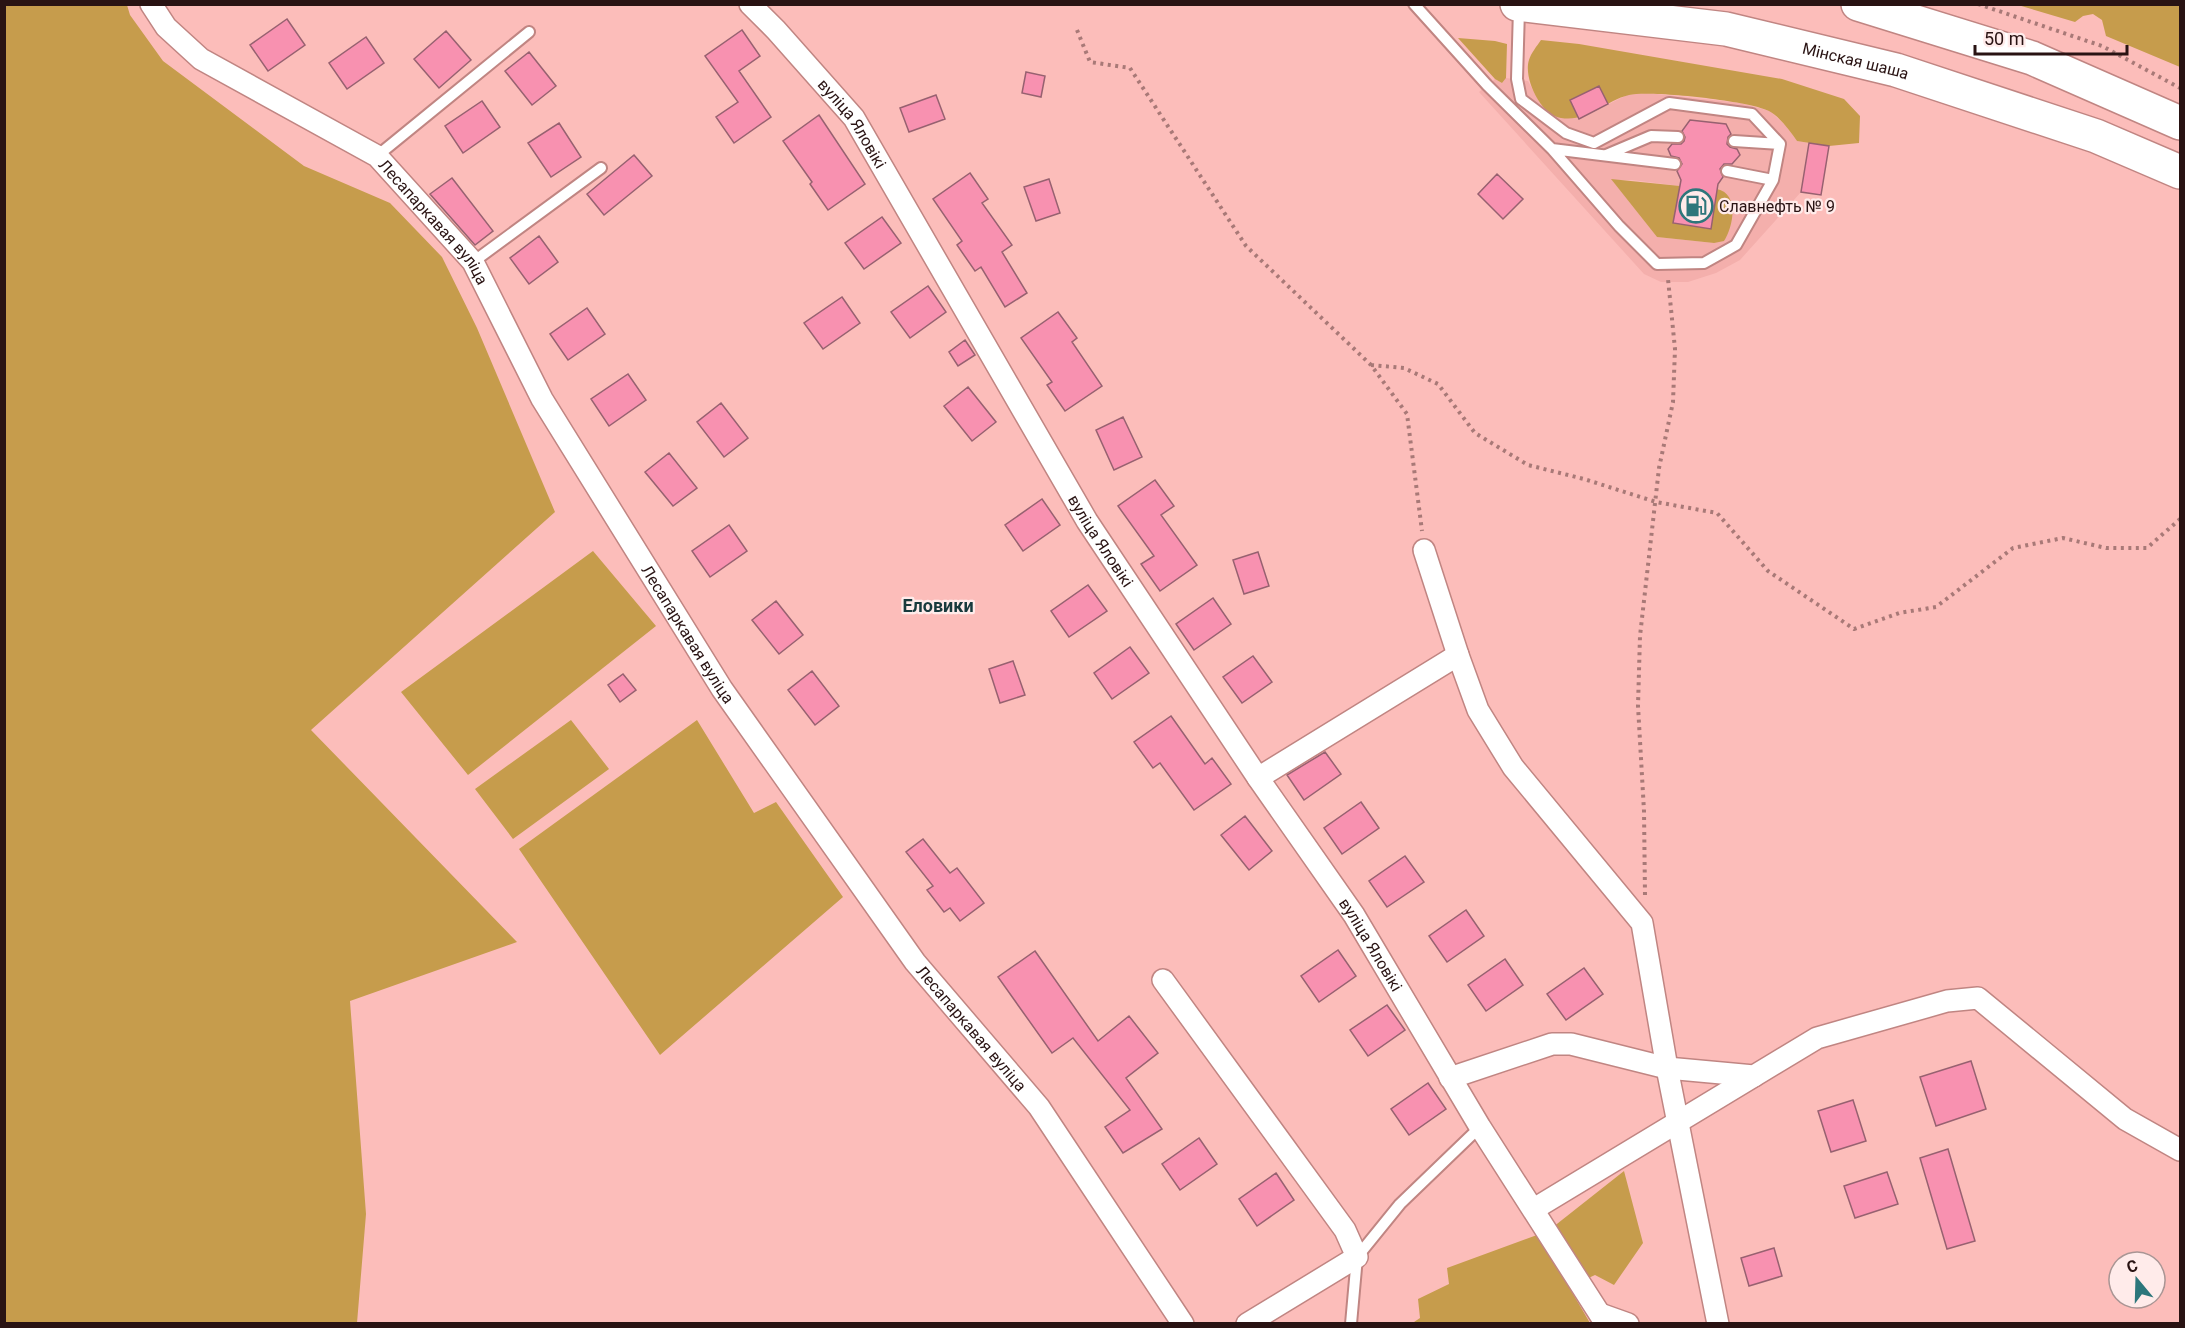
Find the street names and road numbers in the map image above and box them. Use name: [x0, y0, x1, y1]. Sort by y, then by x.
street label: Мінская шаша: [1801, 38, 1911, 83]
street label: вуліца Яловікі: [814, 75, 891, 172]
street label: Лесапаркавая вуліца: [375, 155, 492, 288]
street label: вуліца Яловікі: [1064, 491, 1138, 590]
street label: Лесапаркавая вуліца: [638, 561, 738, 707]
street label: вуліца Яловікі: [1335, 894, 1407, 995]
street label: Лесапаркавая вуліца: [913, 961, 1031, 1095]

